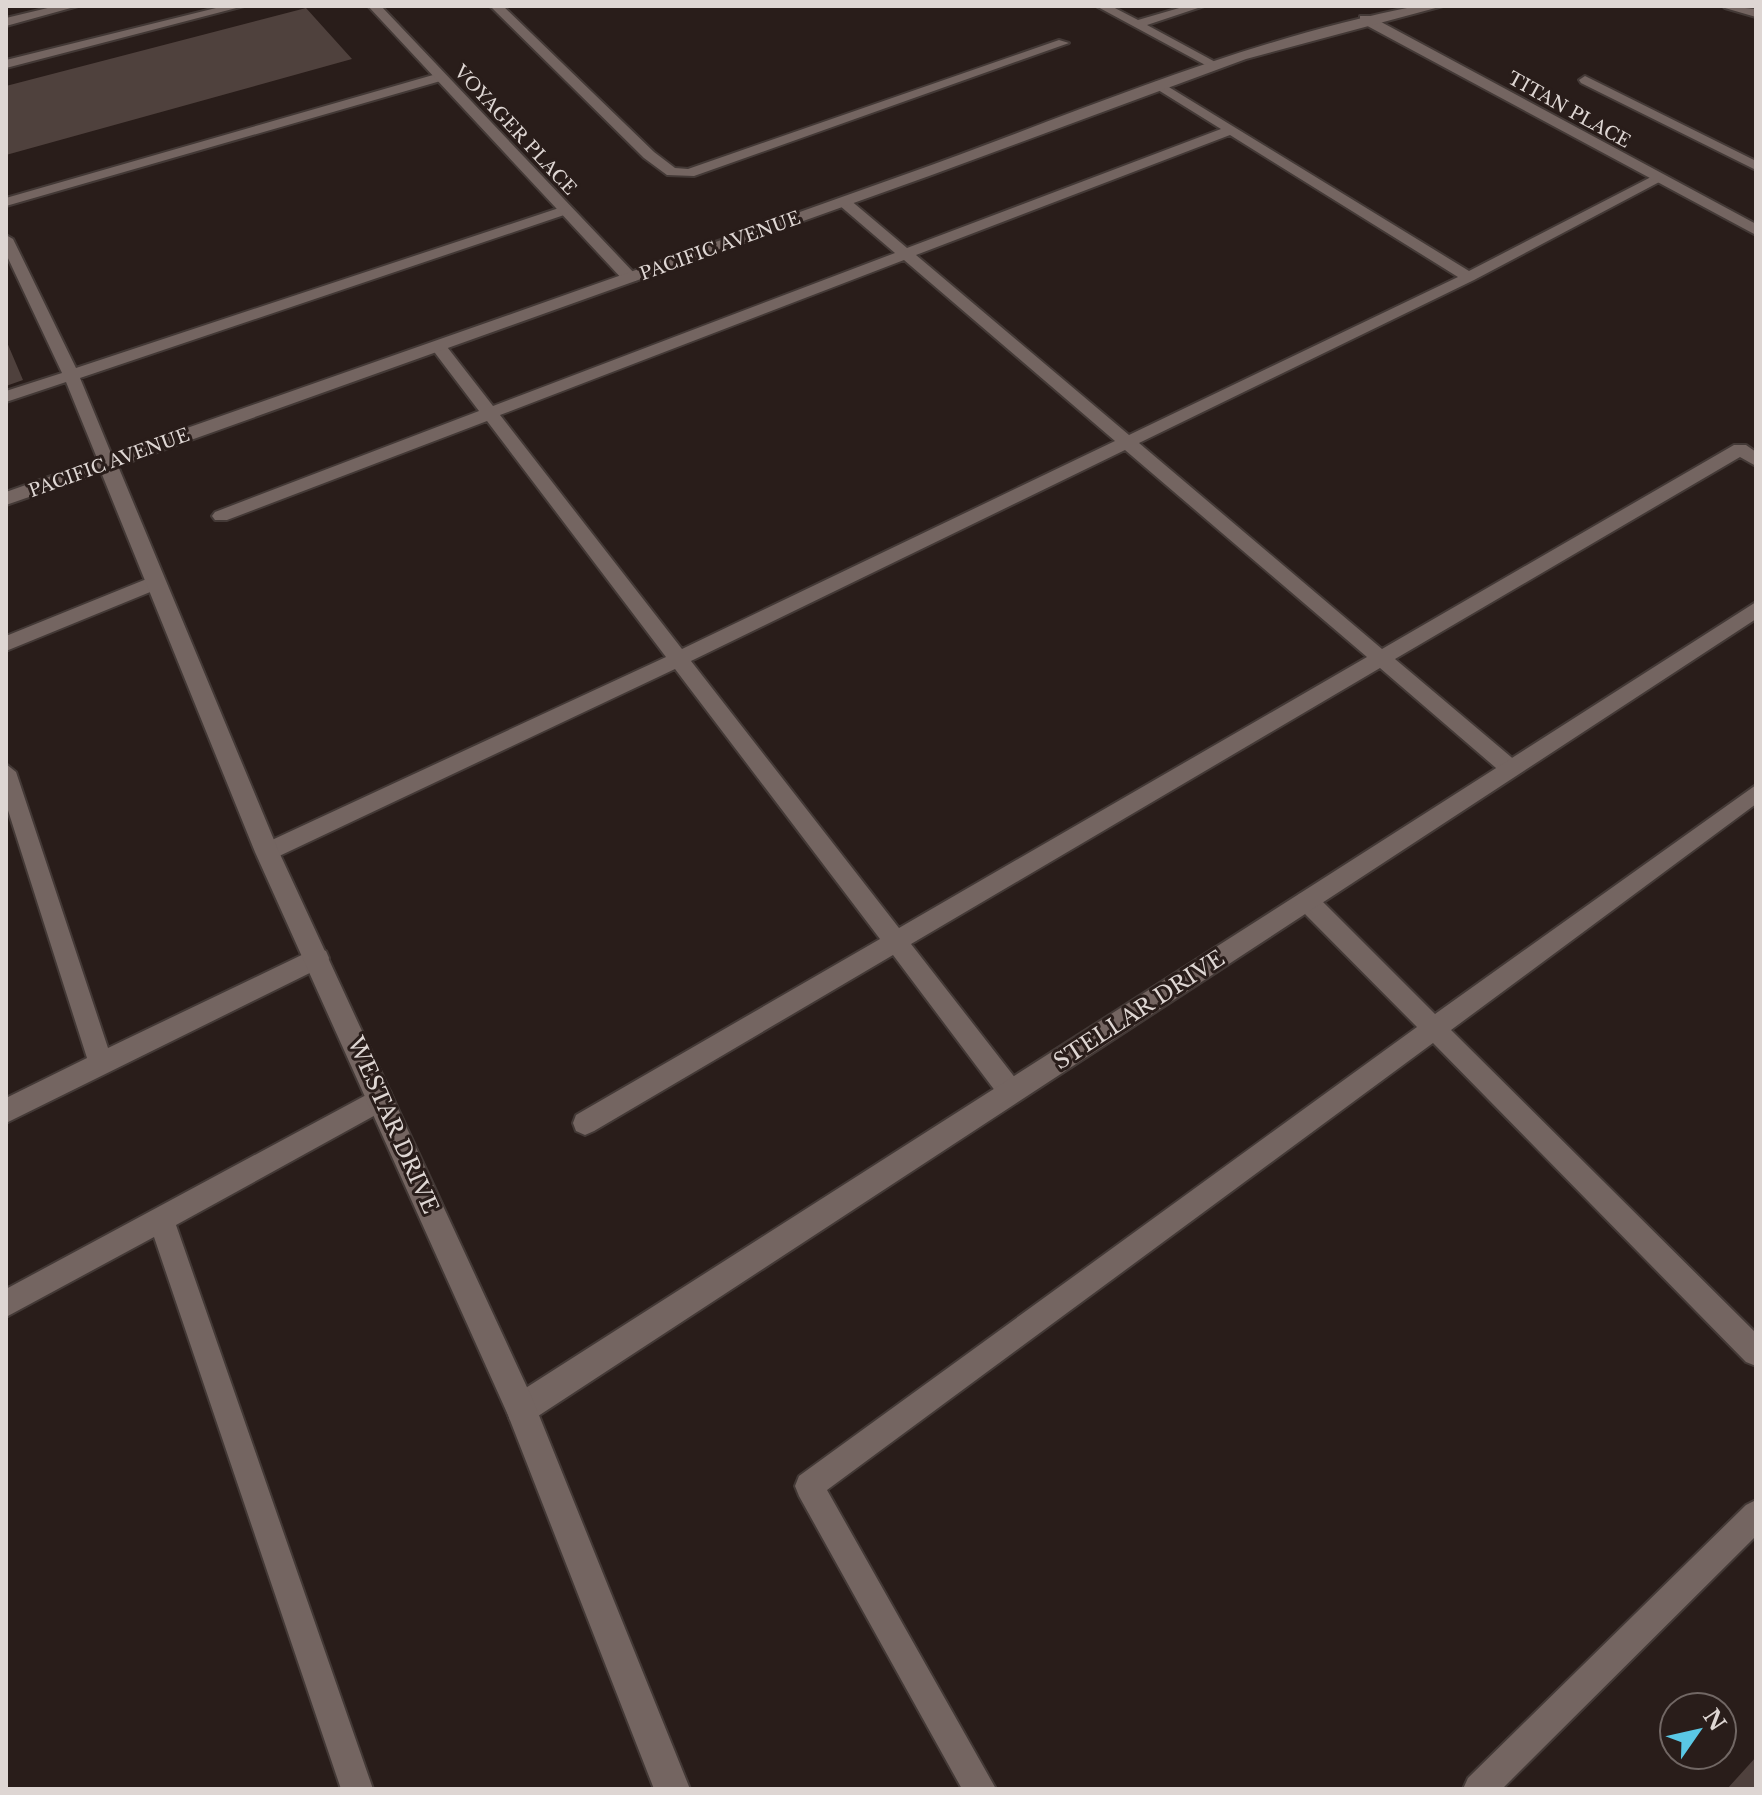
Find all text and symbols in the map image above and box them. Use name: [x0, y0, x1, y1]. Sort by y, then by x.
street label: VOYAGER PLACE: [449, 60, 581, 199]
street label: TITAN PLACE: [1504, 67, 1634, 153]
street label: PACIFIC AVENUE: [637, 207, 803, 285]
street label: PACIFIC AVENUE: [26, 424, 192, 502]
street label: STELLAR DRIVE: [1048, 945, 1230, 1075]
street label: WESTAR DRIVE: [341, 1031, 444, 1218]
north arrow: [1658, 1691, 1738, 1771]
text: N: [1697, 1704, 1731, 1736]

